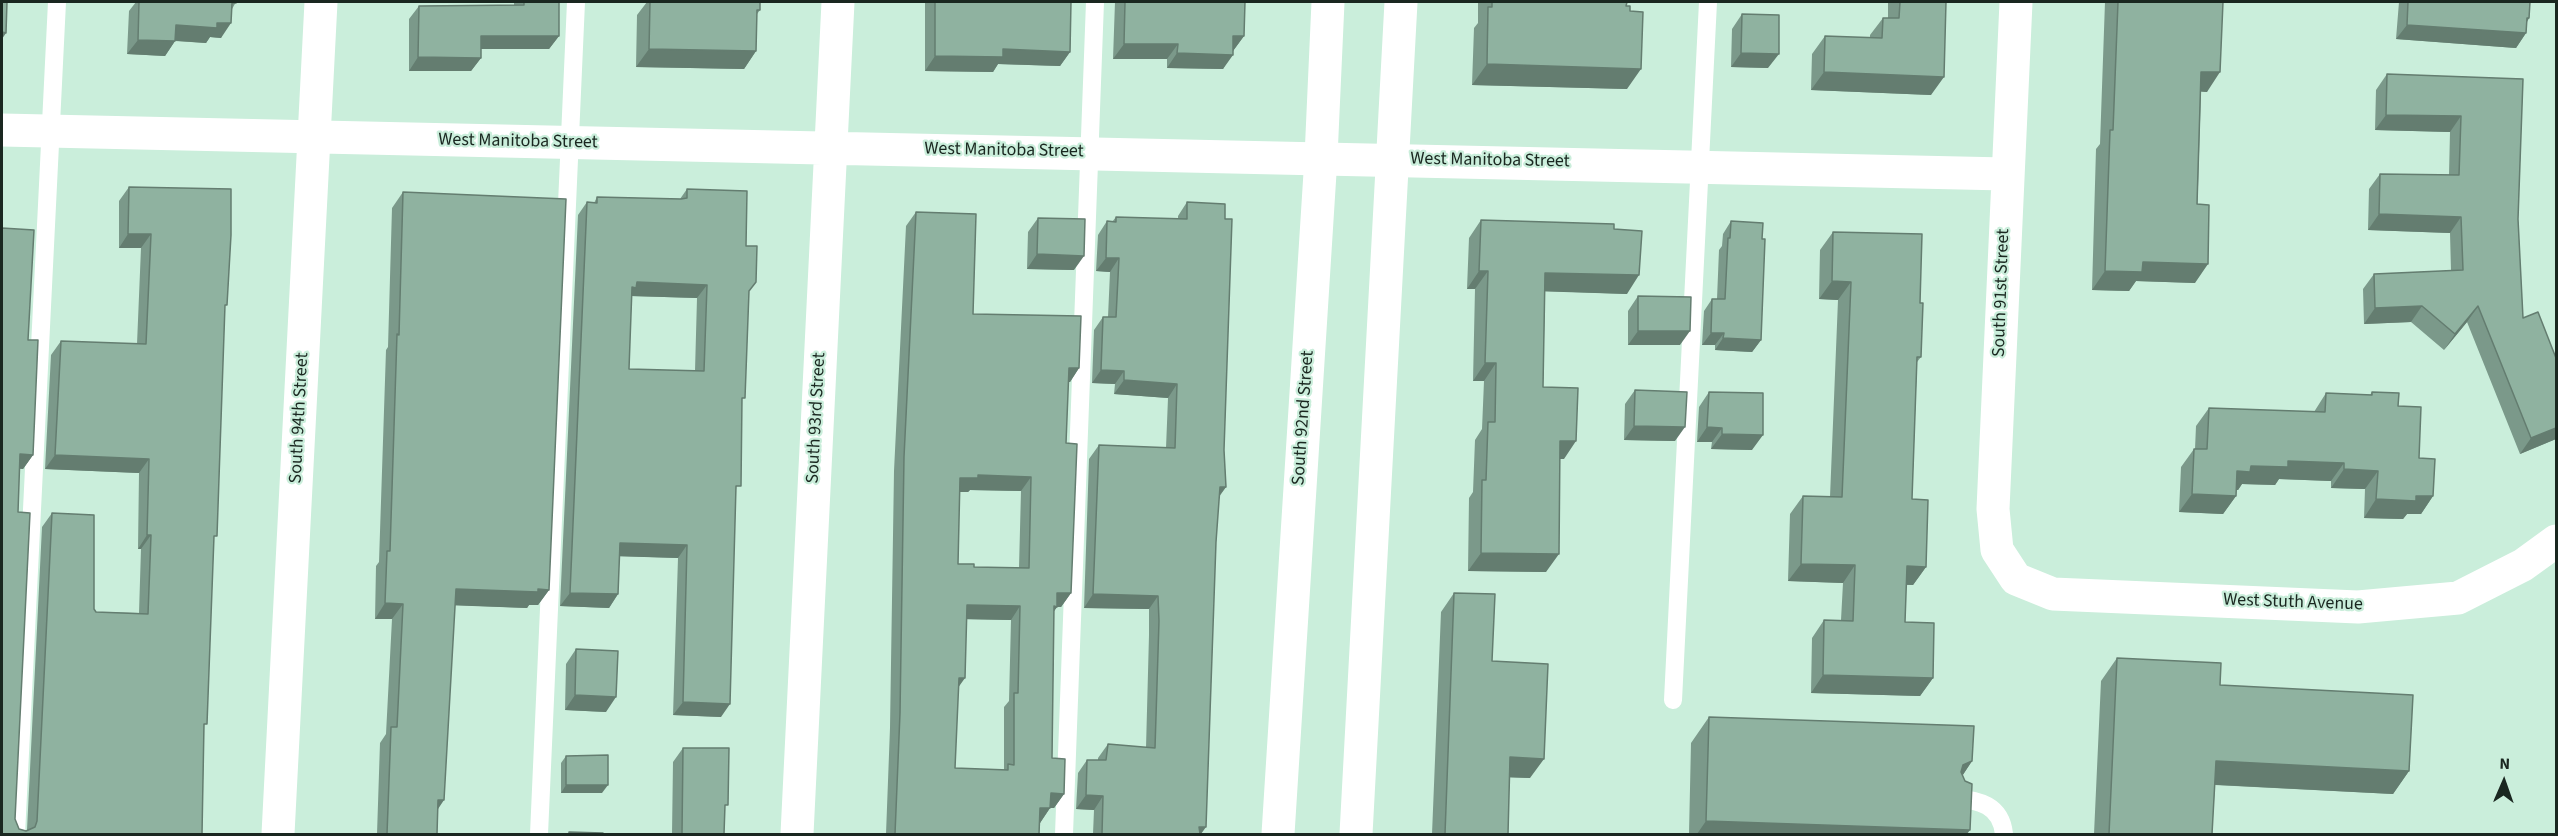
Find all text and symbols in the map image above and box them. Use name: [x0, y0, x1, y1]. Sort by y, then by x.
street label: West Manitoba Street: [438, 130, 598, 154]
street label: West Manitoba Street: [924, 139, 1084, 163]
street label: West Manitoba Street: [1410, 149, 1570, 173]
street label: South 91st Street: [1989, 228, 2015, 358]
street label: South 92nd Street: [1289, 350, 1319, 486]
street label: South 94th Street: [286, 352, 314, 484]
street label: South 93rd Street: [803, 352, 831, 484]
street label: West Stuth Avenue: [2223, 590, 2363, 616]
north arrow: [2474, 752, 2534, 812]
text: N: [2499, 753, 2510, 775]

